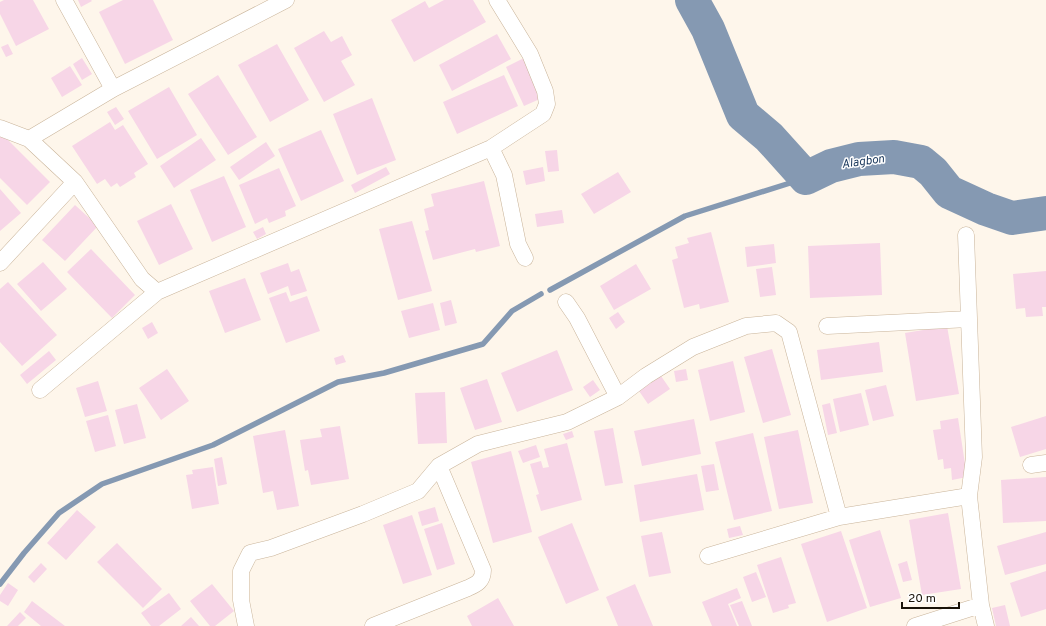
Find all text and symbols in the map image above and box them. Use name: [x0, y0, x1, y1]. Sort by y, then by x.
water label: Alagbon: [841, 151, 886, 173]
scale bar: [902, 584, 959, 610]
text: 20 m: [908, 591, 936, 607]

